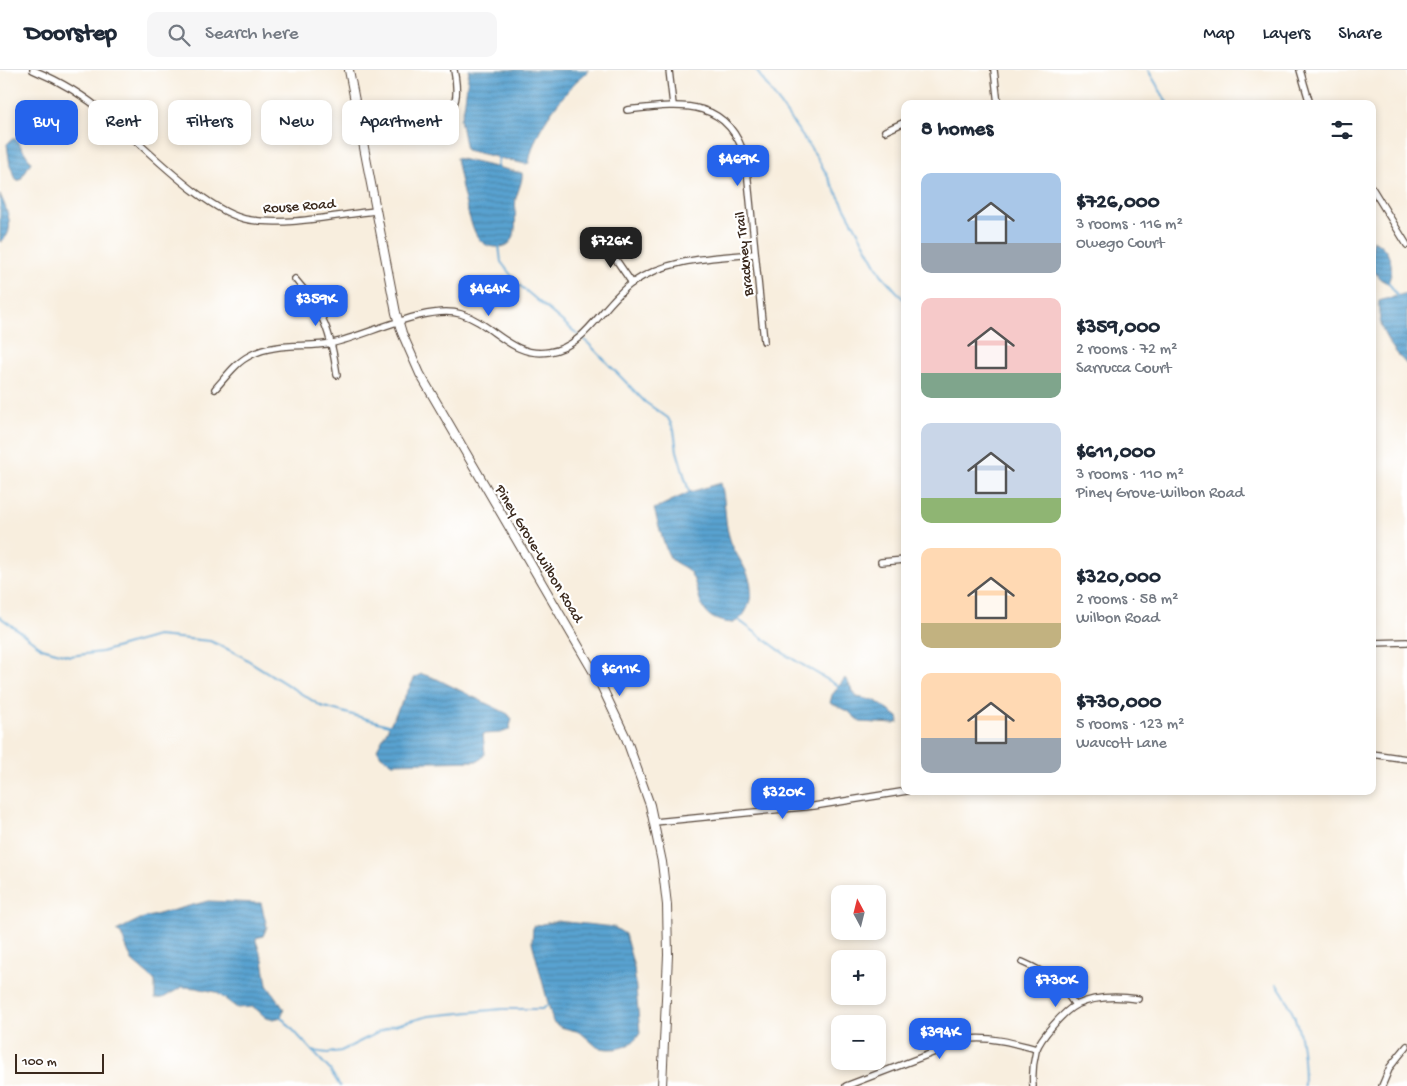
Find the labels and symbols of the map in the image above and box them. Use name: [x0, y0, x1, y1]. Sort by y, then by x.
pin: $469K: [703, 144, 773, 187]
street label: Rouse Road: [262, 195, 337, 218]
street label: Brackney Trail: [732, 211, 758, 298]
pin: $726K: [576, 226, 646, 269]
pin: $464K: [454, 274, 524, 317]
pin: $359K: [281, 284, 351, 327]
street label: Piney Grove-Wilbon Road: [490, 481, 587, 627]
pin: $611K: [585, 654, 655, 697]
pin: $320K: [748, 778, 818, 820]
north arrow: [831, 885, 886, 940]
pin: $730K: [1021, 966, 1091, 1008]
pin: $394K: [905, 1018, 975, 1060]
scale bar: [15, 1051, 104, 1074]

